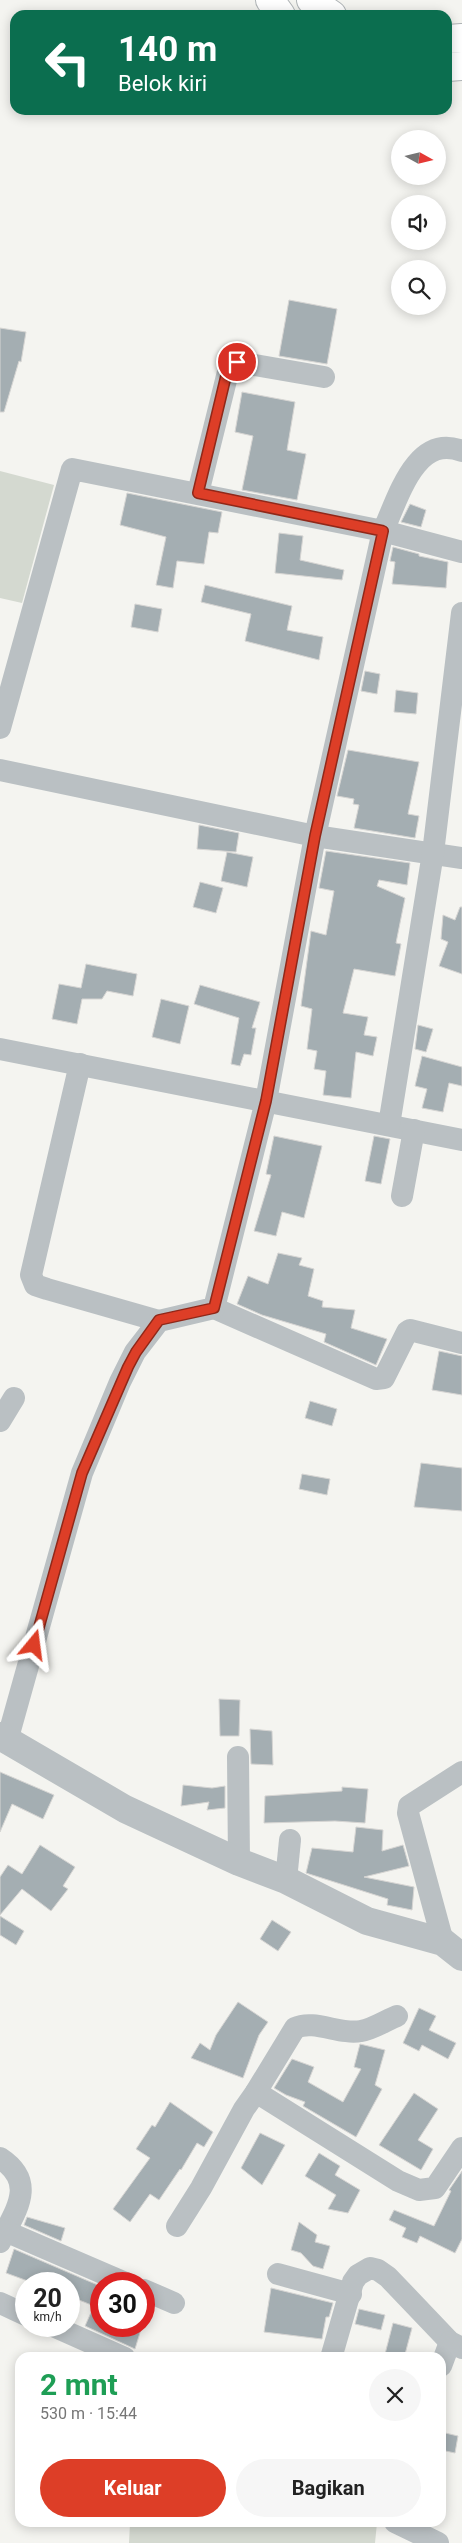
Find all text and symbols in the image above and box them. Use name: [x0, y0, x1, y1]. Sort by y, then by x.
text: 140 m: [118, 29, 217, 70]
icon: left: [35, 30, 100, 95]
text: Belok kiri: [118, 71, 207, 96]
north arrow: [391, 130, 446, 185]
map controls: [391, 130, 446, 315]
button: sound: [391, 195, 446, 250]
button: search: [391, 260, 446, 315]
pin: [216, 341, 258, 383]
icon: arrive: [223, 348, 251, 376]
position arrow: [7, 1618, 59, 1670]
speed limit sign: 30: [90, 2272, 155, 2337]
text: 20: [33, 2284, 62, 2313]
text: km/h: [33, 2310, 62, 2324]
text: 2 mnt: [40, 2367, 118, 2402]
button: close: [369, 2369, 421, 2421]
text: 530 m · 15:44: [40, 2404, 137, 2423]
button: Keluar: [40, 2459, 226, 2517]
button: Bagikan: [236, 2459, 421, 2517]

